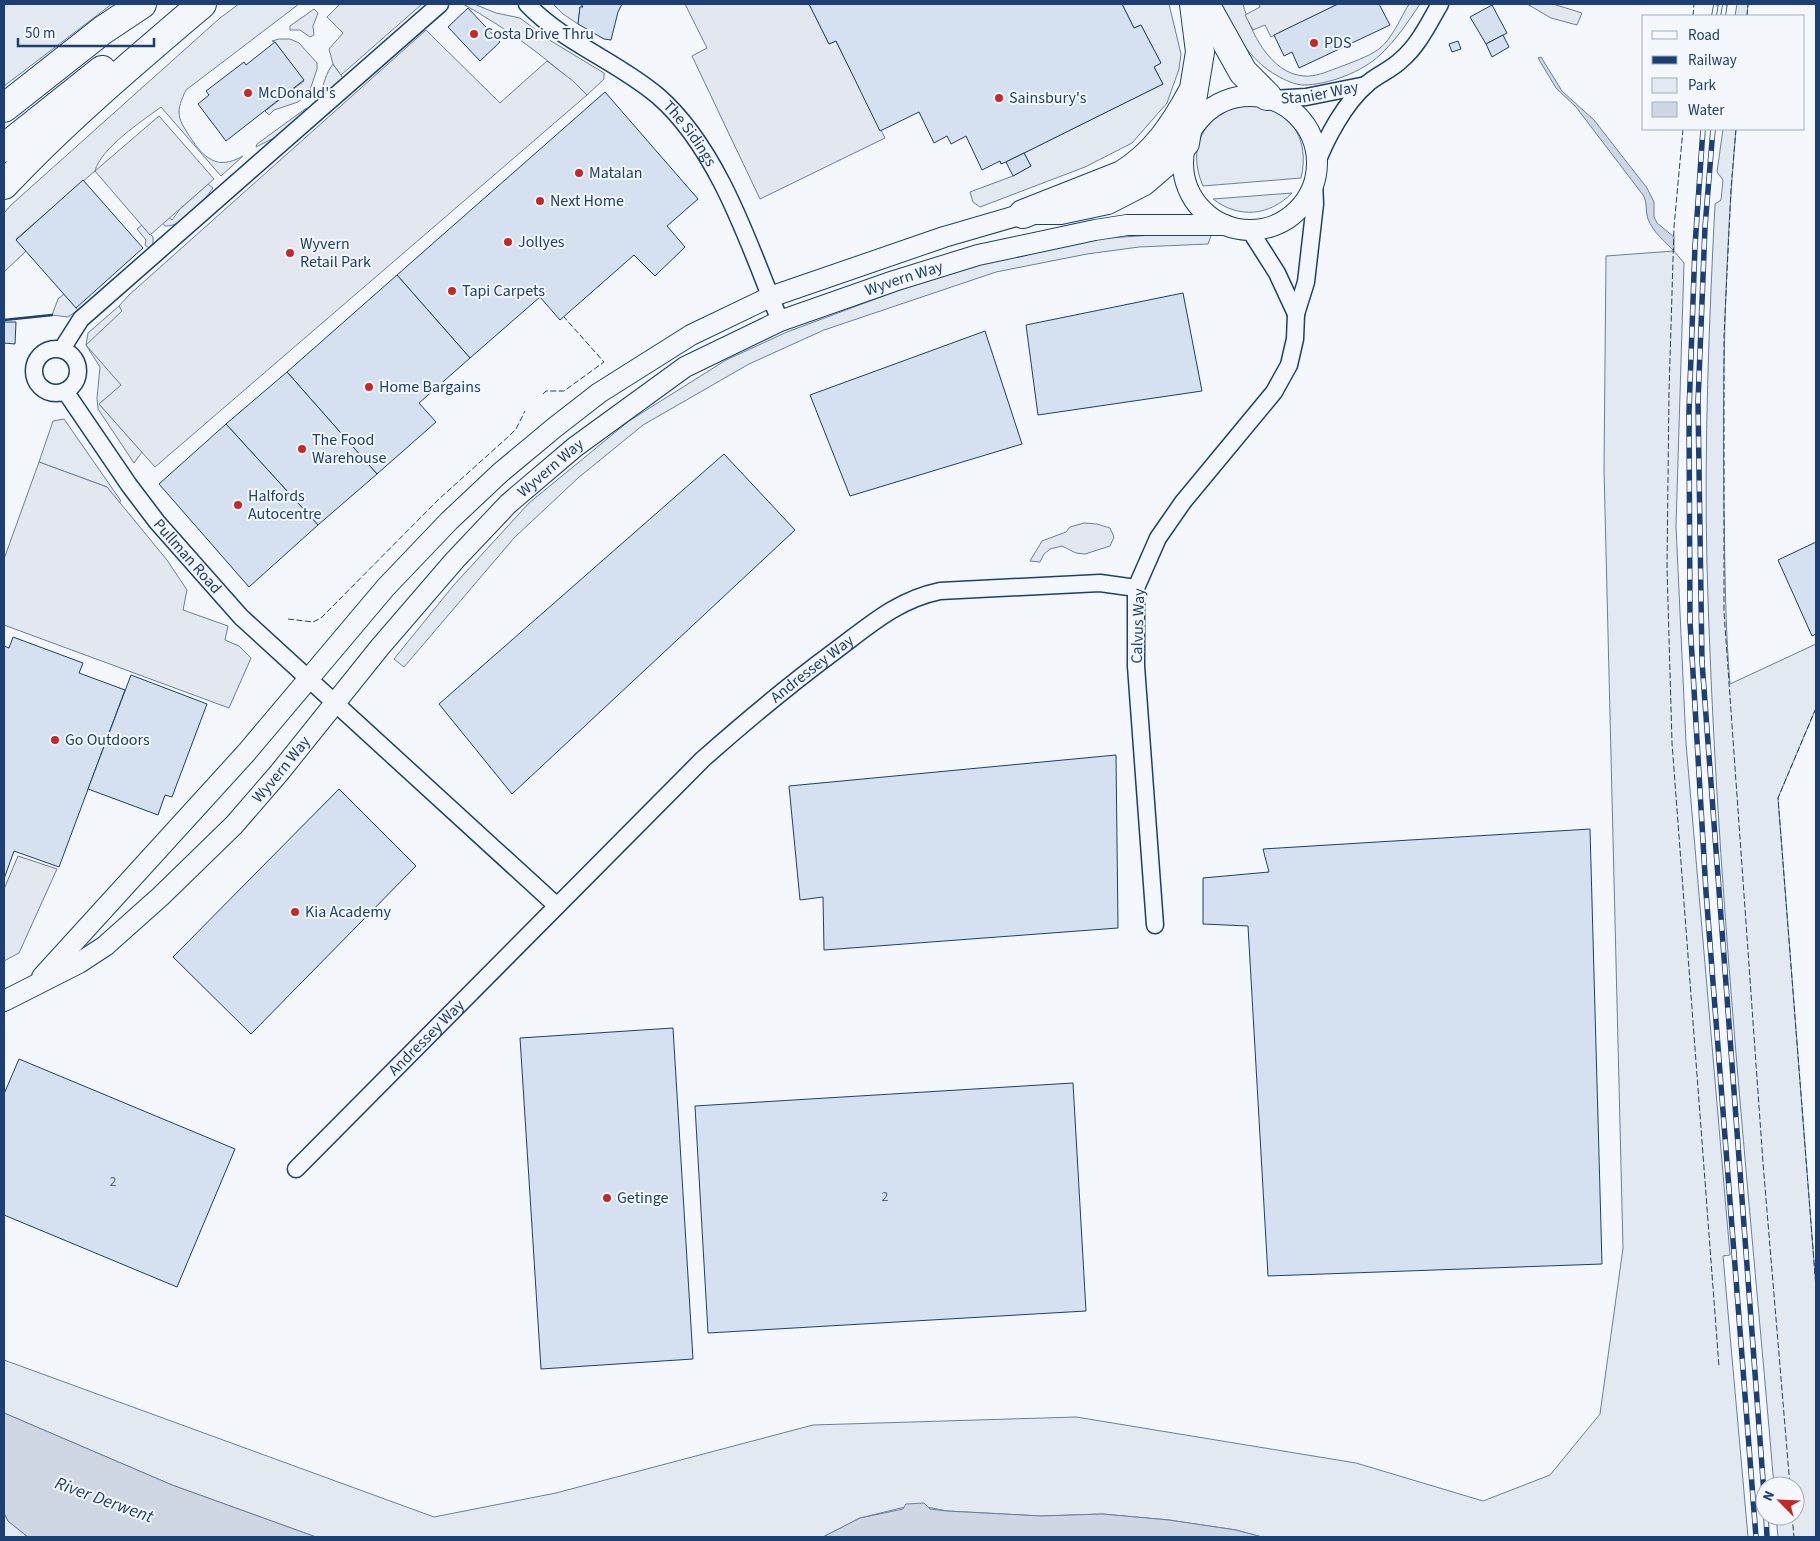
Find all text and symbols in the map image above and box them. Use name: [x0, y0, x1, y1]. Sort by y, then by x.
scale bar: [18, 15, 154, 47]
legend: [1642, 15, 1805, 130]
text: 50 m: [25, 23, 55, 44]
place label: Costa Drive Thru: [484, 23, 594, 45]
text: Road: [1688, 25, 1720, 46]
marker: Costa Drive Thru: [468, 28, 480, 40]
place label: PDS: [1324, 32, 1351, 54]
marker: PDS: [1308, 37, 1320, 49]
text: Railway: [1688, 50, 1737, 71]
text: Park: [1688, 75, 1717, 96]
street label: Stanier Way: [1280, 76, 1361, 109]
place label: McDonald's: [258, 82, 336, 104]
marker: McDonald's: [242, 87, 254, 99]
place label: Sainsbury's: [1009, 87, 1087, 109]
marker: Sainsbury's: [993, 92, 1005, 104]
street label: The Sidings: [658, 96, 722, 171]
text: Water: [1688, 100, 1725, 121]
place label: Matalan: [589, 162, 643, 184]
marker: Matalan: [573, 167, 585, 179]
place label: Next Home: [550, 190, 624, 212]
marker: Next Home: [534, 195, 546, 207]
place label: Jollyes: [518, 231, 565, 253]
place label: Wyvern Retail Park: [300, 233, 371, 273]
marker: Jollyes: [502, 236, 514, 248]
marker: Wyvern Retail Park: [284, 247, 296, 259]
street label: Wyvern Way: [862, 255, 946, 301]
place label: Tapi Carpets: [462, 280, 545, 302]
marker: Tapi Carpets: [446, 285, 458, 297]
place label: Home Bargains: [379, 376, 481, 398]
marker: Home Bargains: [363, 381, 375, 393]
place label: The Food Warehouse: [312, 429, 386, 469]
street label: Wyvern Way: [513, 433, 589, 502]
marker: The Food Warehouse: [296, 443, 308, 455]
place label: Halfords Autocentre: [248, 485, 322, 525]
marker: Halfords Autocentre: [232, 499, 244, 511]
street label: Pullman Road: [148, 514, 227, 599]
street label: Calvus Way: [1126, 588, 1150, 664]
street label: Andressey Way: [766, 629, 859, 708]
place label: Go Outdoors: [65, 729, 150, 751]
street label: Wyvern Way: [247, 731, 316, 808]
marker: Go Outdoors: [49, 734, 61, 746]
place label: Kia Academy: [305, 901, 391, 923]
marker: Kia Academy: [289, 906, 301, 918]
street label: Andressey Way: [383, 994, 470, 1081]
house number: 2: [110, 1172, 117, 1192]
place label: Getinge: [617, 1187, 669, 1209]
house number: 2: [882, 1187, 889, 1207]
marker: Getinge: [601, 1192, 613, 1204]
water label: River Derwent: [51, 1471, 158, 1530]
north arrow: [1755, 1476, 1805, 1526]
text: N: [1758, 1488, 1780, 1504]

